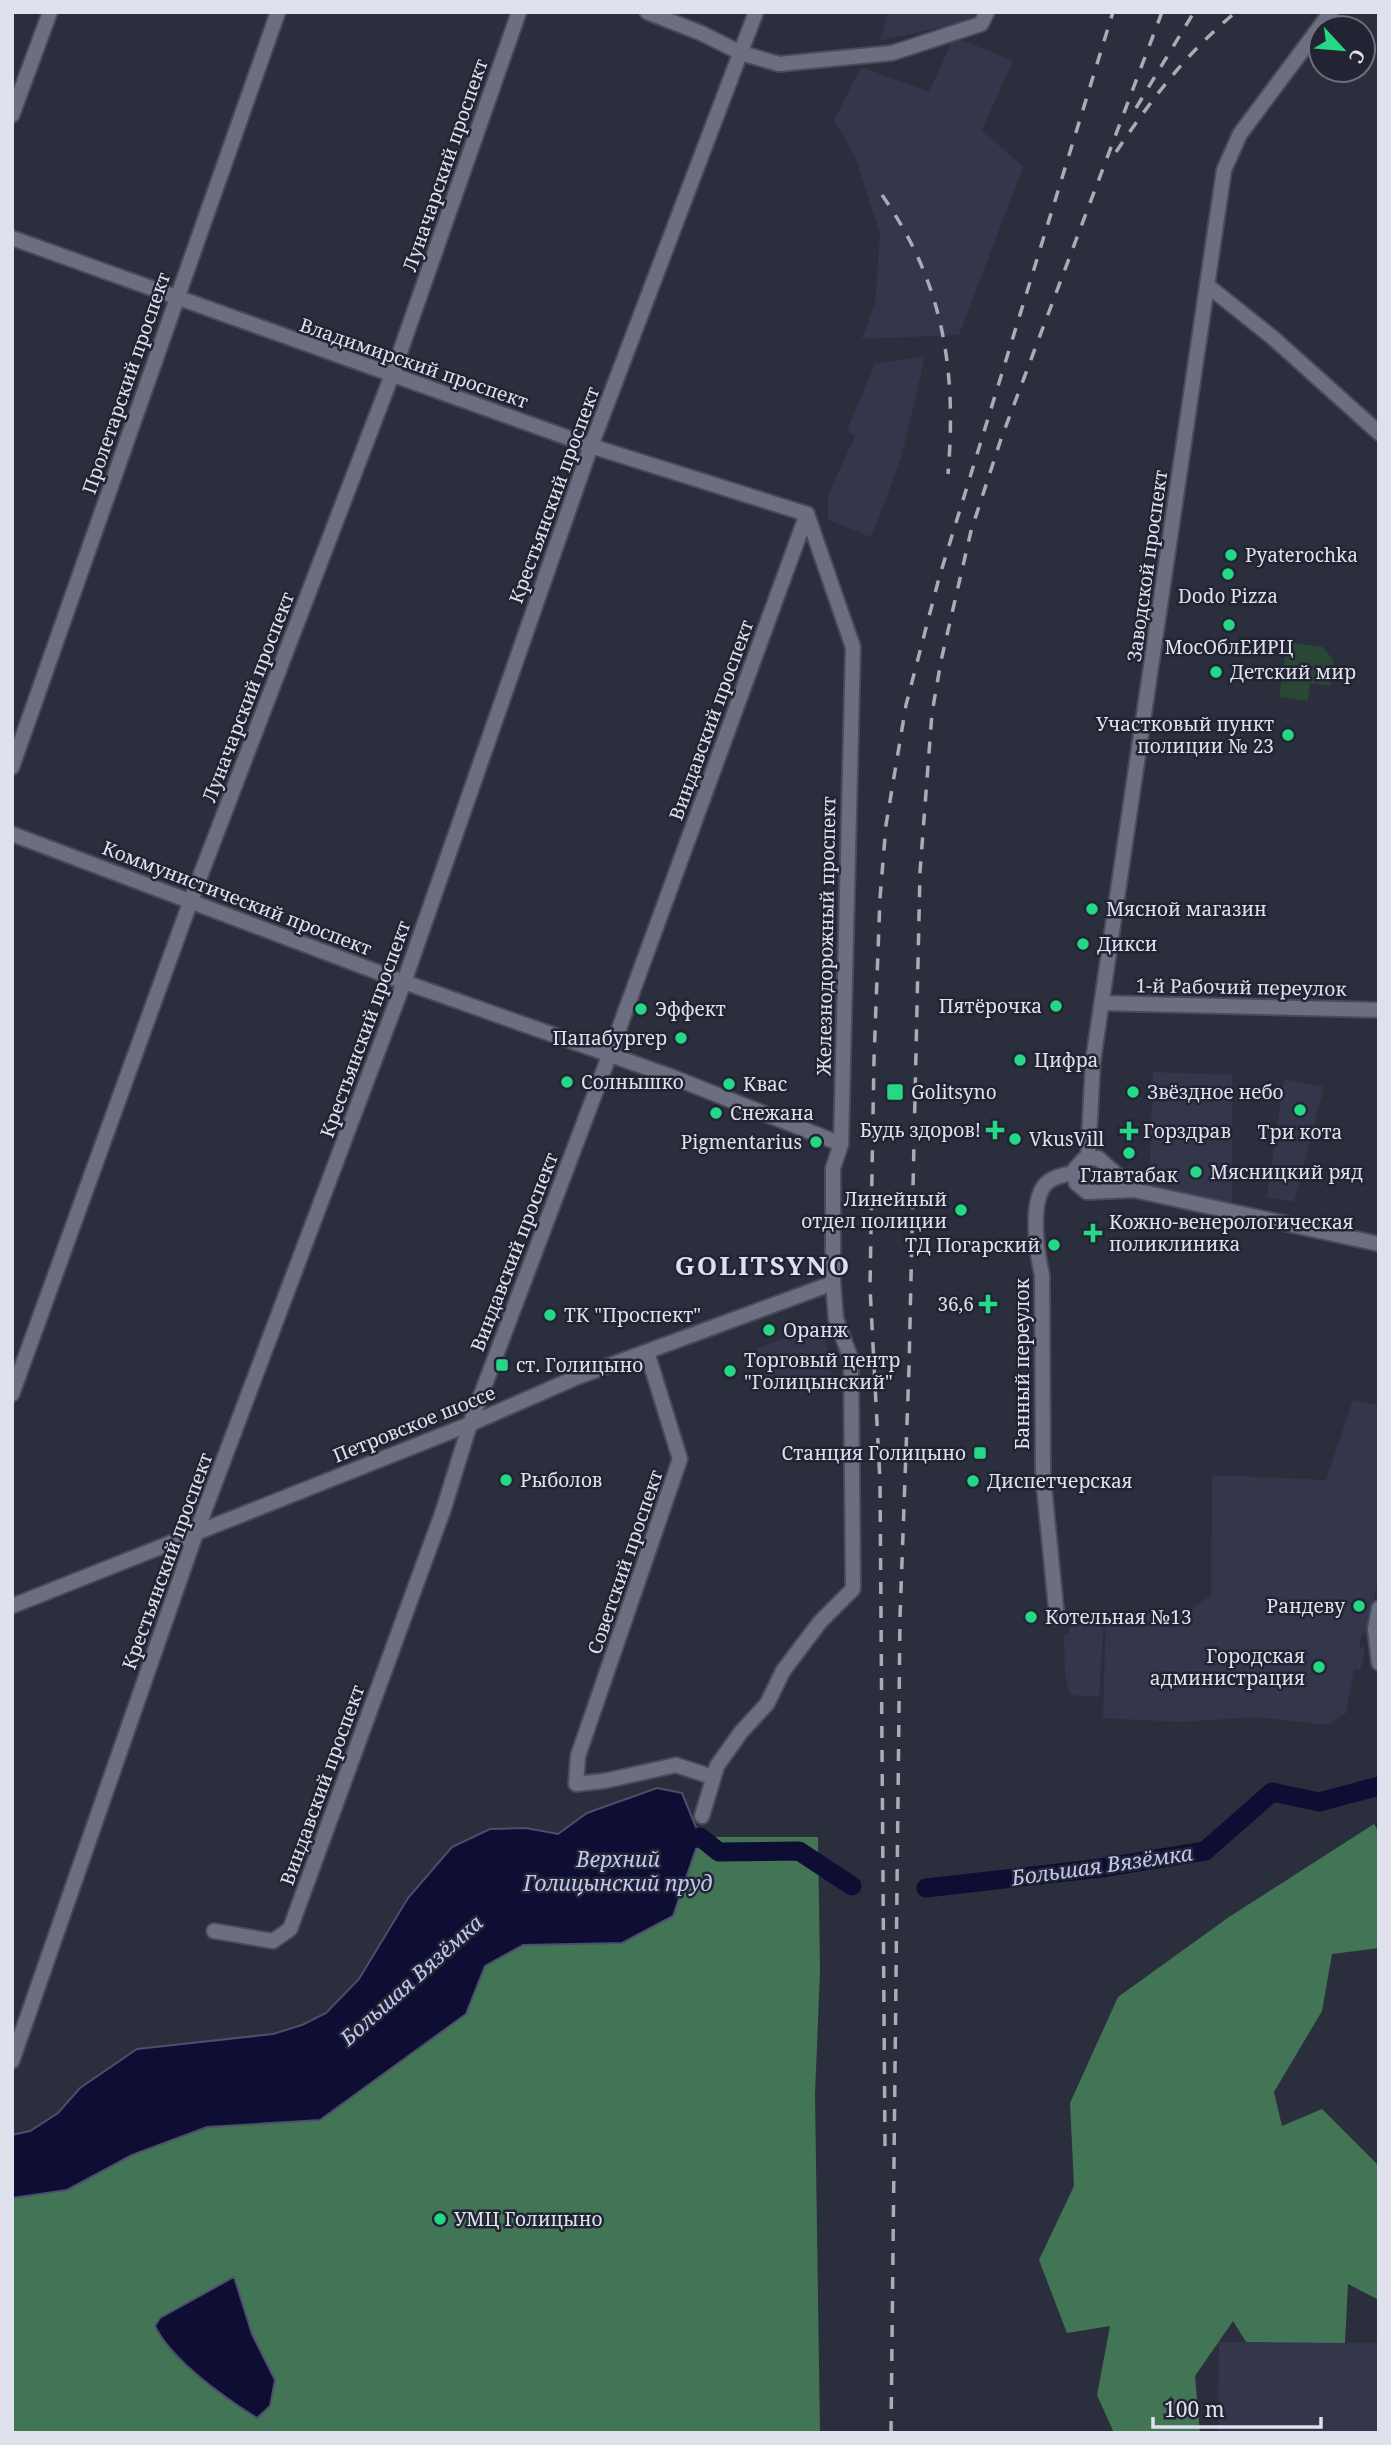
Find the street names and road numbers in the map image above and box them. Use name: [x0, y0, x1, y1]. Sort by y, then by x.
street label: Луначарский проспект: [396, 55, 494, 275]
street label: Пролетарский проспект: [76, 269, 176, 497]
street label: Владимирский проспект: [296, 312, 532, 414]
street label: Крестьянский проспект: [503, 383, 605, 607]
street label: Заводской проспект: [1121, 468, 1173, 664]
street label: Луначарский проспект: [196, 588, 300, 806]
street label: Виндавский проспект: [663, 616, 759, 824]
street label: Железнодорожный проспект: [811, 796, 841, 1077]
street label: Коммунистический проспект: [99, 834, 375, 962]
street label: Крестьянский проспект: [314, 917, 416, 1141]
street label: 1-й Рабочий переулок: [1135, 972, 1347, 1002]
street label: Виндавский проспект: [464, 1149, 564, 1355]
street label: Банный переулок: [1009, 1278, 1035, 1450]
street label: Петровское шоссе: [329, 1380, 499, 1468]
street label: Крестьянский проспект: [116, 1449, 218, 1673]
street label: Советский проспект: [581, 1466, 669, 1658]
street label: Виндавский проспект: [274, 1681, 370, 1889]

